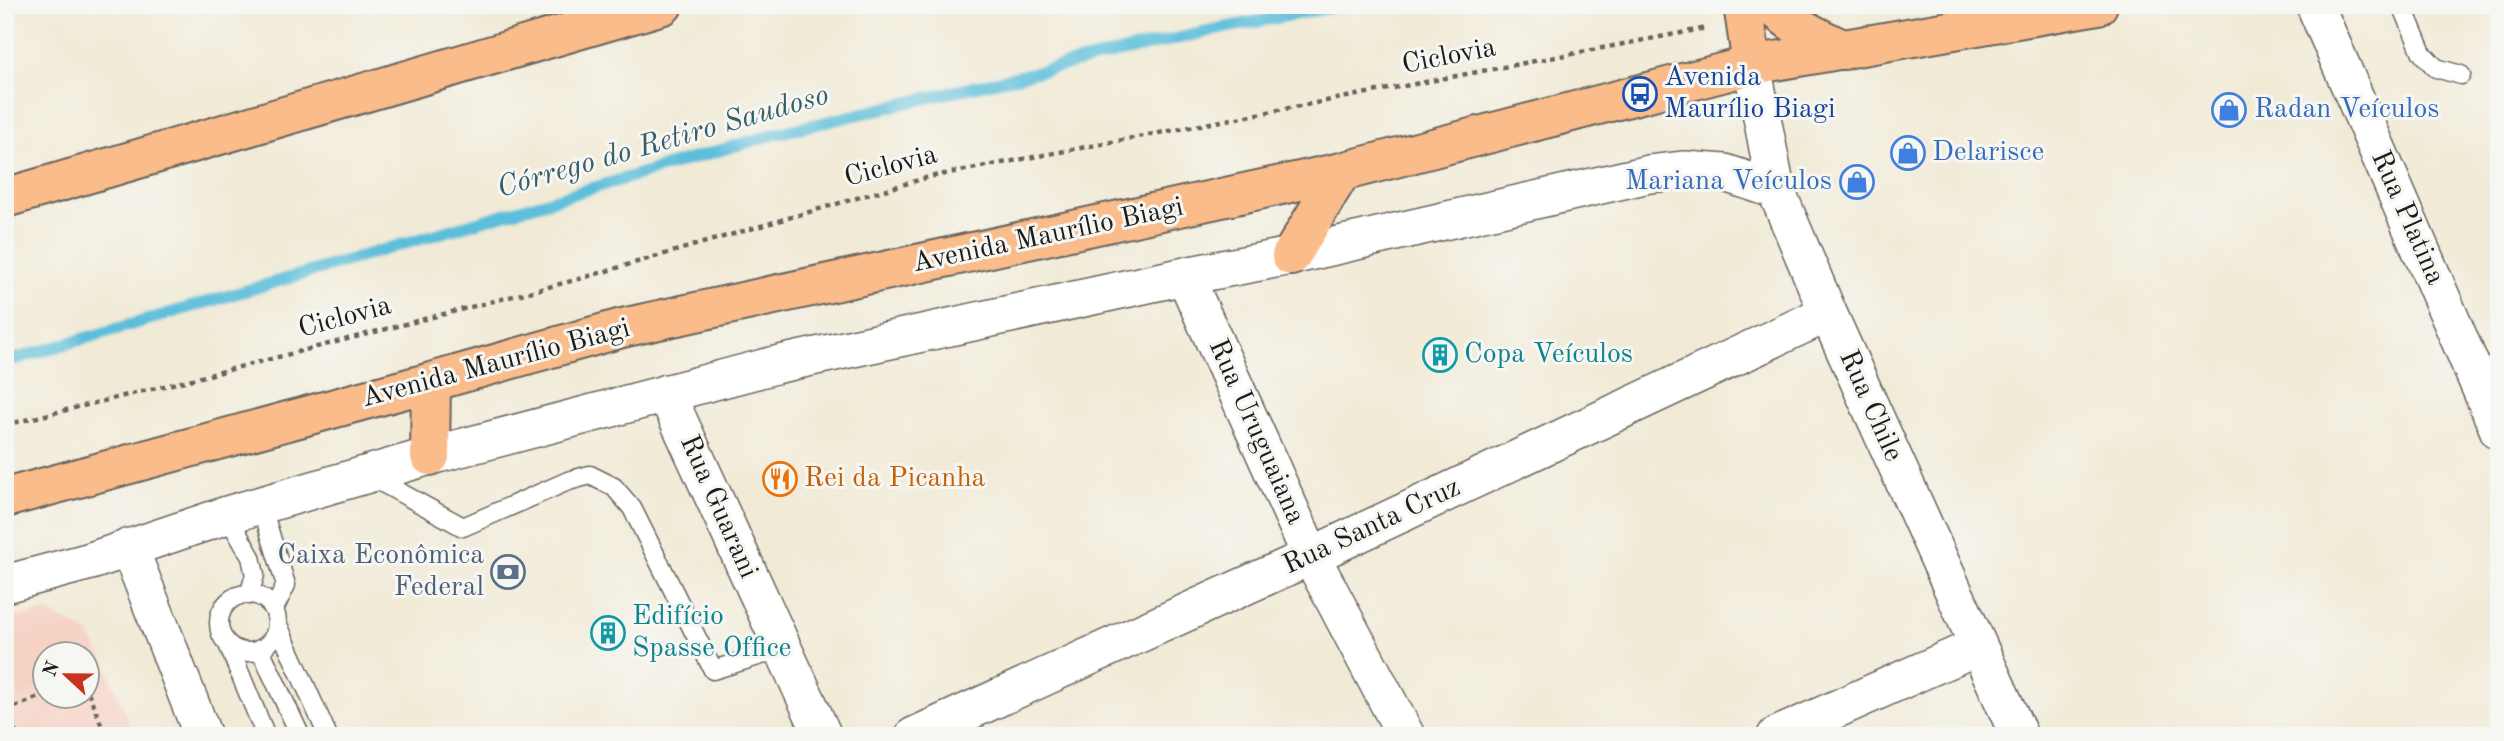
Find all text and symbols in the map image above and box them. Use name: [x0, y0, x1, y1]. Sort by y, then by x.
street label: Ciclovia: [1400, 34, 1498, 80]
place label: Avenida Maurílio Biagi: [1664, 64, 1836, 124]
bus stop icon: Avenida Maurílio Biagi: [1621, 75, 1659, 113]
water label: Córrego do Retiro Saudoso: [494, 80, 832, 204]
shop icon: Radan Veículos: [2210, 91, 2248, 129]
place label: Radan Veículos: [2254, 96, 2439, 124]
shop icon: Delarisce: [1889, 134, 1927, 172]
place label: Delarisce: [1932, 139, 2044, 167]
street label: Ciclovia: [841, 141, 941, 193]
street label: Rua Platina: [2365, 147, 2449, 289]
shop icon: Mariana Veículos: [1838, 163, 1876, 201]
place label: Mariana Veículos: [1625, 168, 1832, 196]
street label: Avenida Maurílio Biagi: [910, 194, 1186, 278]
street label: Ciclovia: [295, 292, 395, 344]
street label: Avenida Maurílio Biagi: [359, 315, 633, 413]
street label: Rua Uruguaiana: [1203, 335, 1309, 529]
building icon: Copa Veículos: [1421, 336, 1459, 374]
place label: Copa Veículos: [1464, 341, 1633, 369]
street label: Rua Chile: [1833, 346, 1907, 466]
street label: Rua Guarani: [674, 431, 762, 583]
restaurant icon: Rei da Picanha: [761, 460, 799, 498]
place label: Rei da Picanha: [804, 465, 986, 493]
street label: Rua Santa Cruz: [1279, 474, 1465, 580]
place label: Caixa Econômica Federal: [277, 542, 484, 602]
bank icon: Caixa Econômica Federal: [489, 553, 527, 591]
place label: Edifício Spasse Office: [632, 603, 792, 663]
building icon: Edifício Spasse Office: [589, 614, 627, 652]
north arrow: [32, 640, 102, 710]
text: N: [41, 659, 64, 680]

